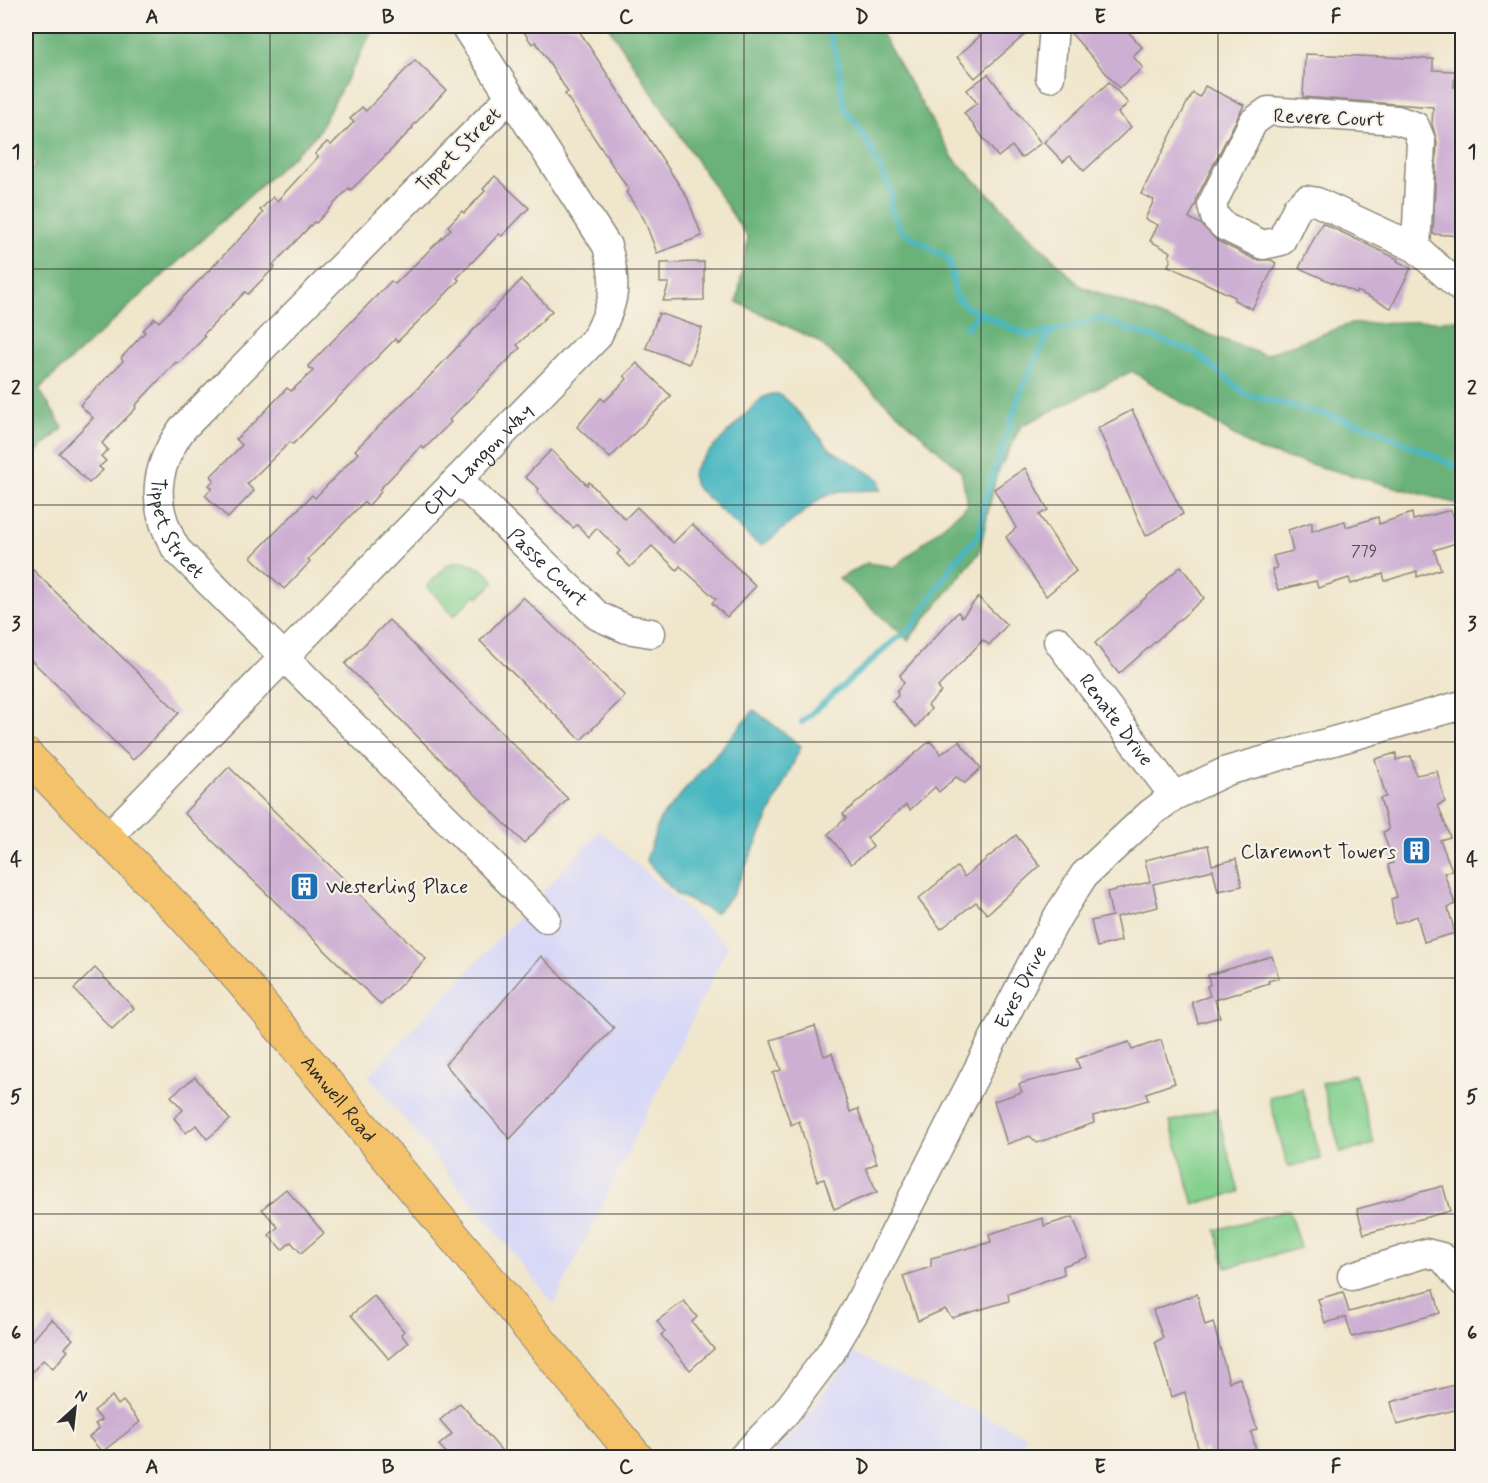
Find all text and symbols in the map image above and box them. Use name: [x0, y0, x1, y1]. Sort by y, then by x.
text: A: [145, 4, 159, 31]
text: B: [382, 4, 395, 31]
text: C: [619, 4, 634, 31]
text: D: [855, 4, 869, 31]
text: E: [1094, 4, 1106, 31]
text: F: [1331, 4, 1342, 31]
street label: Tippet Street: [410, 101, 508, 199]
street label: Revere Court: [1273, 103, 1385, 134]
text: 1: [12, 139, 20, 166]
text: 1: [1468, 139, 1476, 166]
text: 2: [11, 375, 21, 402]
text: 2: [1467, 375, 1477, 402]
street label: CPL Langon Way: [418, 398, 540, 522]
street label: Tippet Street: [144, 476, 210, 585]
street label: Passe Court: [501, 523, 593, 614]
house number: 779: [1351, 541, 1377, 562]
text: 3: [11, 611, 21, 638]
text: 3: [1467, 611, 1477, 638]
street label: Renate Drive: [1072, 669, 1159, 772]
building icon: Claremont Towers: [1401, 835, 1433, 867]
place label: Claremont Towers: [1240, 839, 1396, 866]
text: 4: [10, 847, 22, 874]
text: 4: [1466, 847, 1478, 874]
building icon: Westerling Place: [289, 870, 321, 902]
place label: Westerling Place: [326, 874, 468, 903]
street label: Eves Drive: [989, 941, 1054, 1034]
street label: Amwell Road: [294, 1050, 382, 1149]
text: 5: [10, 1084, 22, 1111]
text: 5: [1466, 1084, 1478, 1111]
text: 6: [11, 1320, 21, 1347]
text: 6: [1467, 1320, 1477, 1347]
north arrow: [45, 1378, 105, 1438]
text: N: [72, 1384, 91, 1408]
text: A: [145, 1454, 159, 1481]
text: B: [382, 1454, 395, 1481]
text: C: [619, 1454, 634, 1481]
text: D: [855, 1454, 869, 1481]
text: E: [1094, 1454, 1106, 1481]
text: F: [1331, 1454, 1342, 1481]

